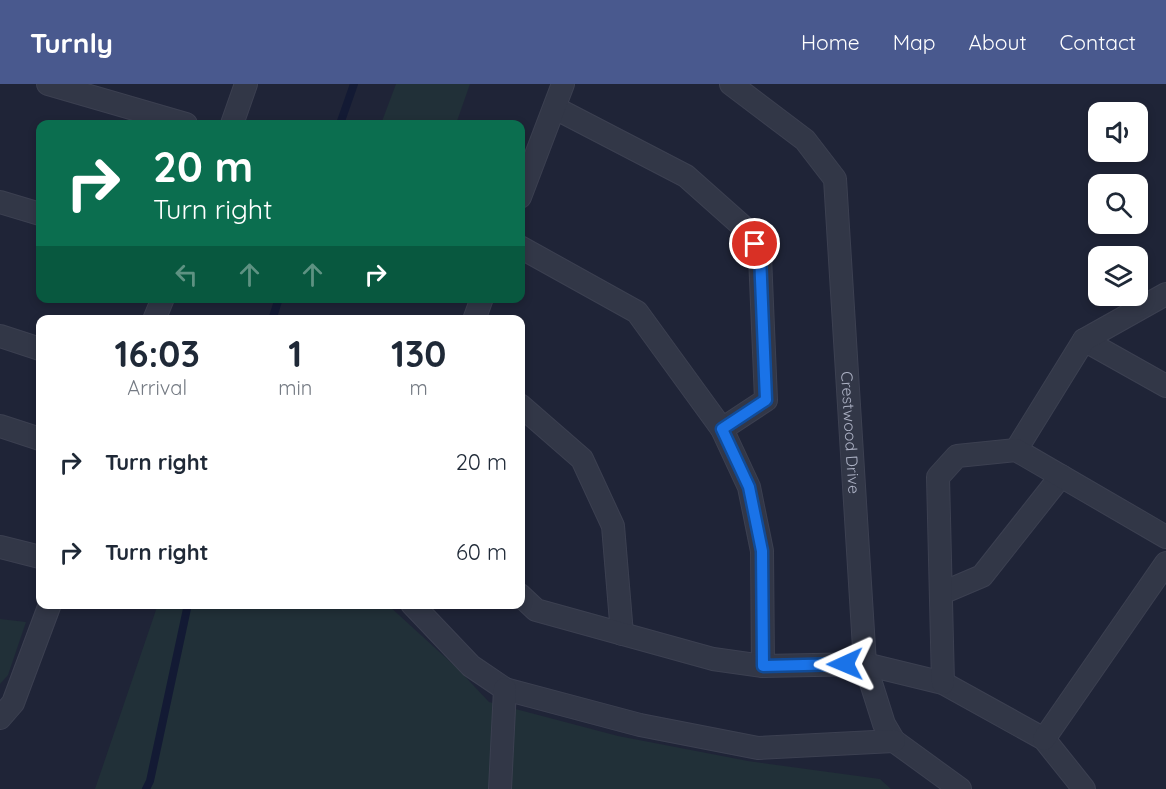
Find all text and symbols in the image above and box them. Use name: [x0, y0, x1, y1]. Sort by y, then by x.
text: Turnly: [30, 25, 113, 60]
text: Home: [801, 29, 860, 55]
text: Map: [893, 29, 936, 55]
text: About: [969, 29, 1027, 55]
text: Contact: [1060, 29, 1136, 55]
map controls: [1088, 102, 1148, 306]
button: sound: [1088, 102, 1148, 162]
text: 20 m: [153, 140, 253, 193]
icon: right: [54, 144, 132, 222]
button: search: [1088, 174, 1148, 234]
text: Turn right: [153, 192, 272, 226]
pin: [729, 218, 780, 269]
icon: arrive: [738, 227, 771, 260]
button: layers: [1088, 246, 1148, 306]
icon: left: [170, 258, 203, 291]
icon: ahead: [233, 258, 266, 291]
icon: ahead: [296, 258, 329, 291]
icon: right: [359, 258, 392, 291]
text: 16:03: [115, 331, 200, 376]
text: 1: [288, 331, 302, 376]
text: 130: [391, 331, 446, 376]
street label: Crestwood Drive: [837, 371, 864, 494]
text: Arrival: [127, 375, 187, 400]
text: min: [278, 375, 312, 400]
text: m: [410, 375, 428, 400]
icon: right: [54, 446, 87, 479]
text: Turn right: [105, 448, 209, 476]
text: 20 m: [456, 448, 507, 476]
icon: right: [54, 536, 87, 569]
text: Turn right: [105, 538, 209, 566]
text: 60 m: [456, 538, 507, 566]
position arrow: [813, 632, 877, 696]

